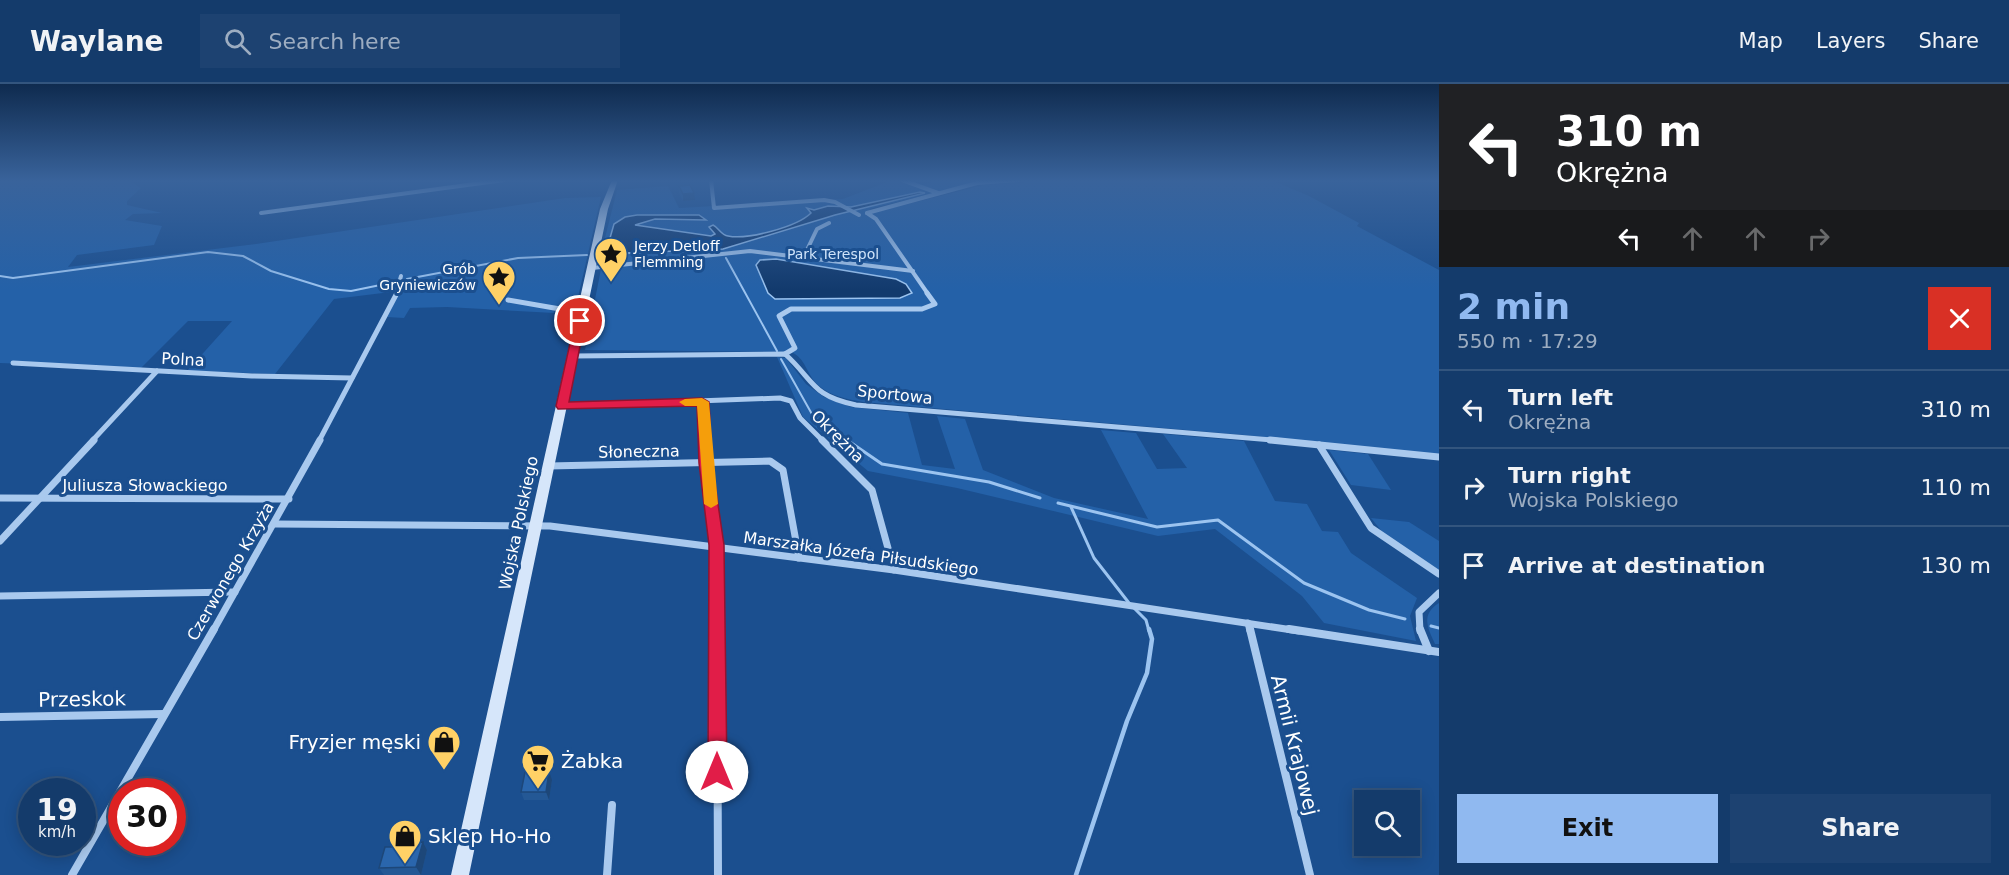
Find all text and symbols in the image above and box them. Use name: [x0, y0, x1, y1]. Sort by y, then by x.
search box: [200, 14, 620, 68]
text: Waylane: [30, 25, 164, 58]
icon: search: [221, 25, 254, 58]
text: Search here: [269, 29, 401, 54]
text: Map: [1739, 29, 1783, 53]
text: Layers: [1816, 29, 1885, 53]
text: Share: [1918, 29, 1979, 53]
text: 310 m: [1556, 107, 1702, 156]
icon: left: [1457, 108, 1535, 186]
text: Okrężna: [1556, 157, 1668, 188]
icon: left: [1613, 222, 1646, 255]
icon: ahead: [1676, 222, 1709, 255]
icon: ahead: [1739, 222, 1772, 255]
icon: right: [1802, 222, 1835, 255]
place icon: Jerzy Detloff Flemming: [593, 236, 629, 283]
place label: Jerzy Detloff Flemming: [633, 238, 720, 270]
park label: Park Terespol: [787, 246, 879, 262]
place icon: Grób Gryniewiczów: [481, 259, 517, 306]
place label: Grób Gryniewiczów: [379, 261, 476, 293]
text: 2 min: [1457, 286, 1570, 327]
button: close: [1928, 287, 1991, 350]
pin: [554, 295, 605, 346]
icon: arrive: [563, 304, 596, 337]
text: 550 m · 17:29: [1457, 329, 1598, 353]
street label: Polna: [161, 349, 205, 370]
street label: Sportowa: [856, 381, 934, 408]
text: Turn left: [1508, 385, 1613, 410]
icon: left: [1457, 393, 1490, 426]
text: 310 m: [1921, 397, 1991, 422]
street label: Okrężna: [807, 406, 868, 467]
text: Okrężna: [1508, 410, 1591, 434]
street label: Słoneczna: [598, 441, 680, 462]
street label: Wojska Polskiego: [495, 454, 542, 592]
text: Turn right: [1508, 463, 1631, 488]
icon: right: [1457, 471, 1490, 504]
text: 110 m: [1921, 475, 1991, 500]
street label: Juliusza Słowackiego: [61, 476, 228, 495]
text: Wojska Polskiego: [1508, 488, 1679, 512]
street label: Czerwonego Krzyża: [183, 499, 278, 644]
street label: Marszałka Józefa Piłsudskiego: [742, 528, 980, 579]
icon: arrive: [1457, 549, 1490, 582]
text: Arrive at destination: [1508, 553, 1765, 578]
text: 130 m: [1921, 553, 1991, 578]
street label: Armii Krajowej: [1266, 672, 1324, 818]
street label: Przeskok: [38, 686, 127, 712]
shop icon: Fryzjer męski: [426, 724, 462, 771]
place label: Fryzjer męski: [289, 730, 421, 754]
position arrow: [685, 740, 749, 804]
supermarket icon: Żabka: [520, 743, 556, 790]
place label: Żabka: [561, 749, 623, 773]
speed limit sign: 30: [108, 778, 186, 856]
map controls: [1354, 790, 1420, 856]
button: search: [1354, 790, 1420, 856]
text: 19: [36, 792, 78, 827]
button: Exit: [1457, 794, 1718, 863]
button: Share: [1730, 794, 1991, 863]
shop icon: Sklep Ho-Ho: [387, 818, 423, 865]
text: km/h: [38, 823, 76, 841]
place label: Sklep Ho-Ho: [428, 824, 551, 848]

